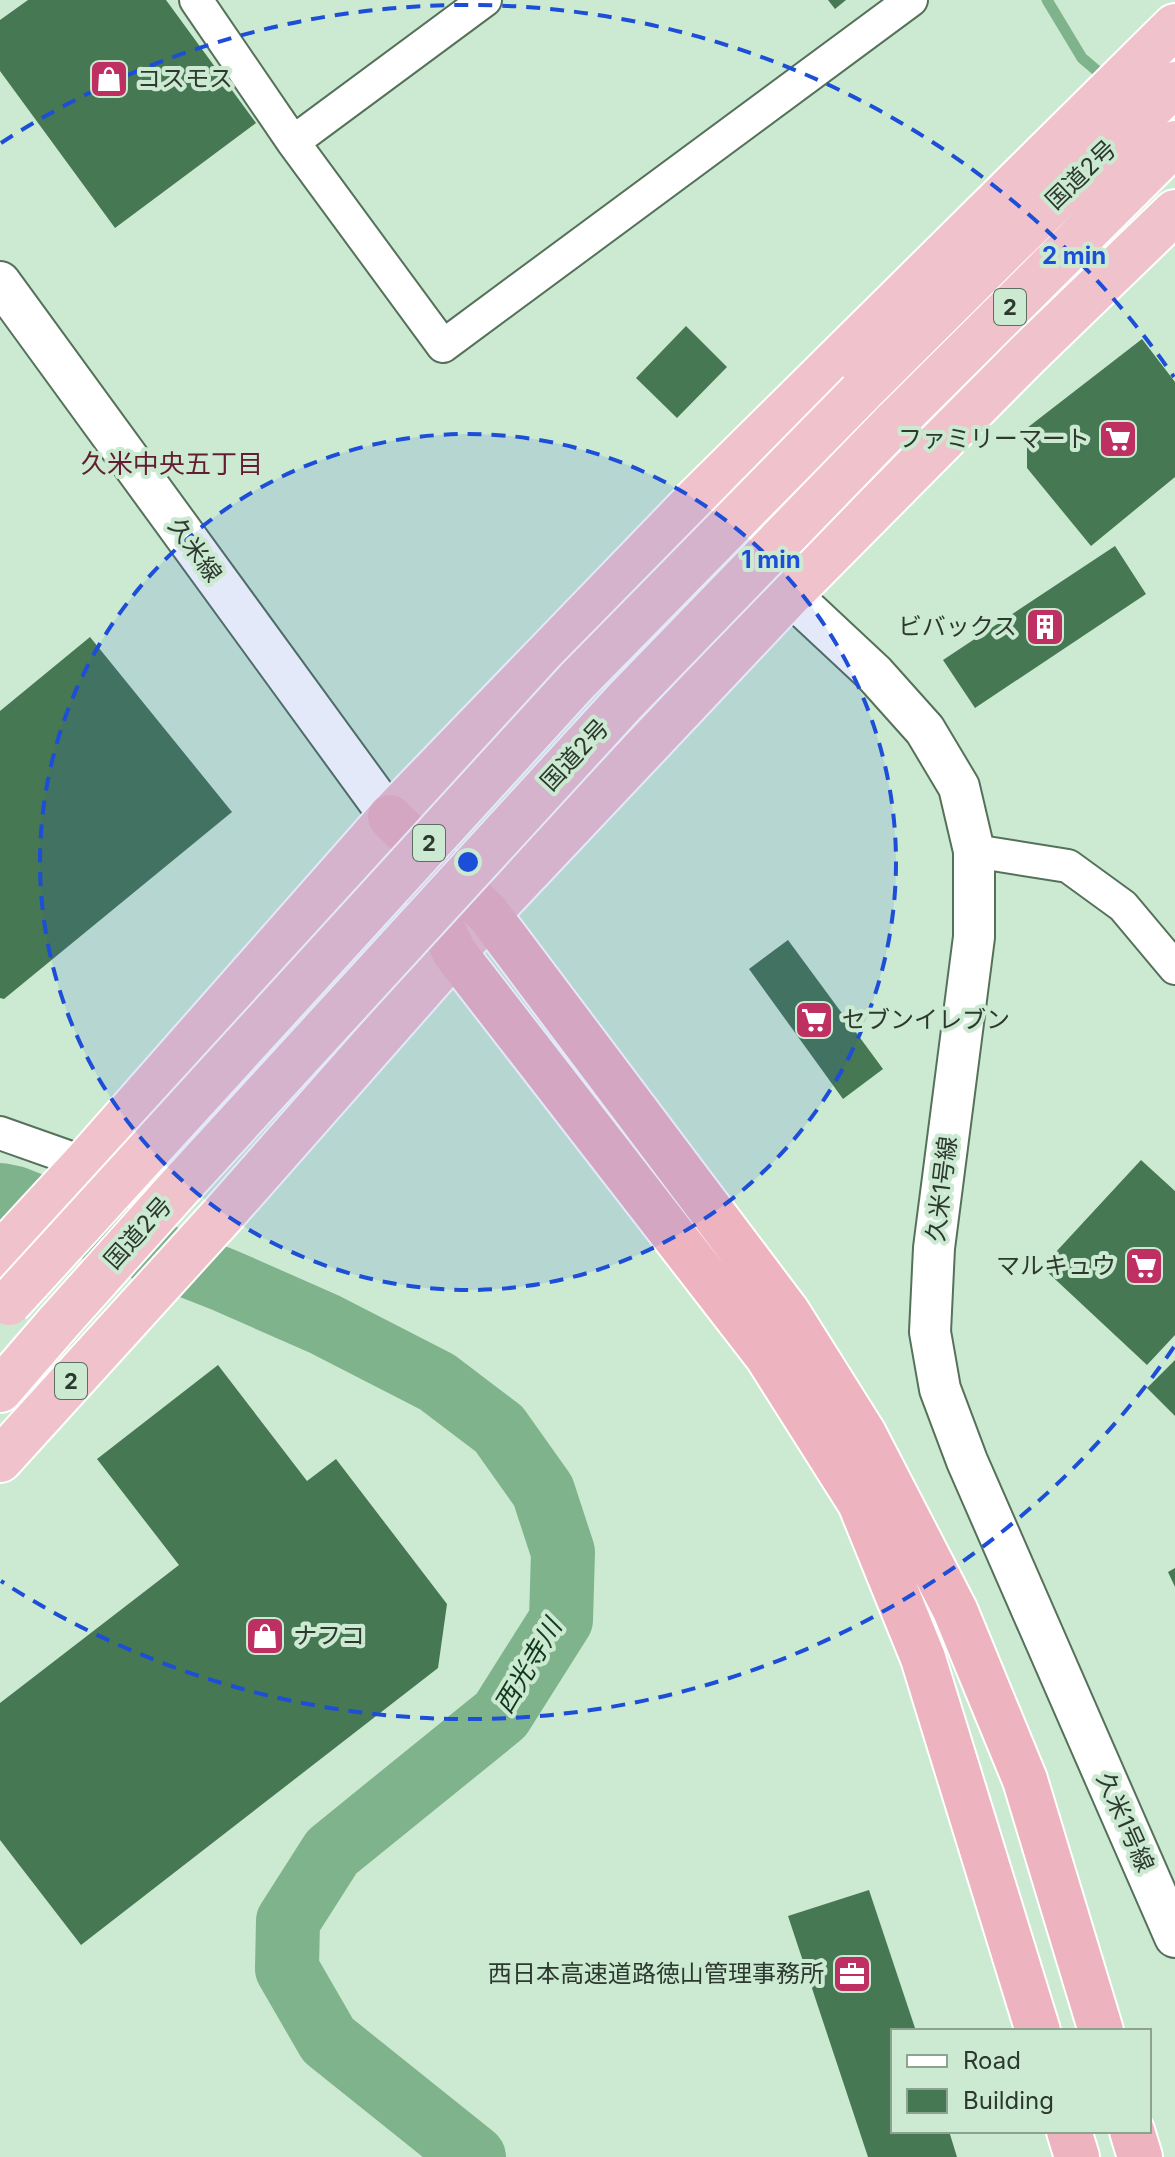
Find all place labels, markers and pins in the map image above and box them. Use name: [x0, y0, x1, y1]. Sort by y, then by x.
shop icon: コスモス: [88, 58, 130, 100]
place label: コスモス: [137, 64, 233, 93]
supermarket icon: ファミリーマート: [1097, 418, 1139, 460]
place label: ファミリーマート: [898, 424, 1090, 453]
building icon: ビバックス: [1024, 606, 1066, 648]
place label: ビバックス: [898, 612, 1017, 641]
centre of rings: [454, 848, 482, 876]
supermarket icon: セブンイレブン: [793, 999, 835, 1041]
place label: セブンイレブン: [842, 1005, 1010, 1034]
supermarket icon: マルキュウ: [1123, 1245, 1165, 1287]
place label: マルキュウ: [996, 1251, 1116, 1280]
shop icon: ナフコ: [244, 1615, 286, 1657]
place label: ナフコ: [293, 1621, 365, 1650]
office icon: 西日本高速道路徳山管理事務所: [831, 1953, 873, 1995]
place label: 西日本高速道路徳山管理事務所: [488, 1959, 824, 1988]

